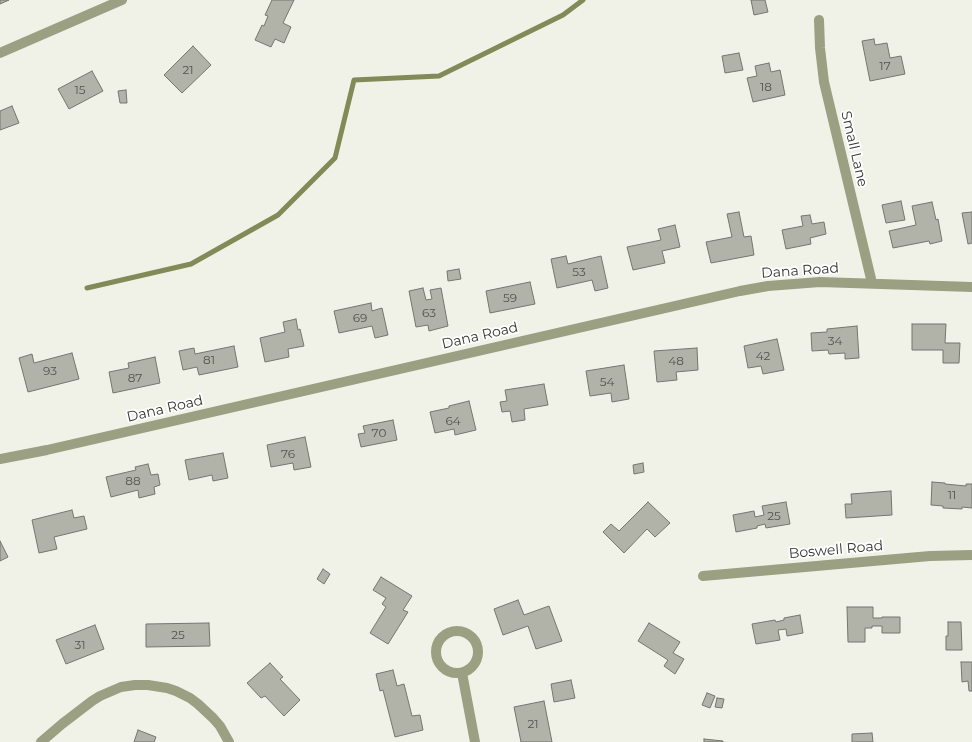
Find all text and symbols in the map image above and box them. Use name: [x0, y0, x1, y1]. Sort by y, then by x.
house number: 17: [879, 59, 891, 73]
house number: 21: [182, 63, 194, 77]
house number: 18: [760, 80, 772, 94]
house number: 15: [74, 83, 86, 97]
street label: Small Lane: [837, 109, 871, 189]
street label: Dana Road: [761, 260, 839, 282]
house number: 53: [572, 265, 586, 279]
house number: 59: [503, 291, 517, 305]
house number: 63: [422, 306, 436, 320]
house number: 69: [353, 311, 367, 325]
street label: Dana Road: [440, 319, 520, 353]
house number: 34: [828, 334, 842, 348]
house number: 42: [756, 349, 770, 363]
house number: 81: [203, 353, 215, 367]
house number: 48: [668, 354, 684, 368]
house number: 93: [43, 364, 57, 378]
house number: 87: [128, 371, 142, 385]
house number: 54: [600, 375, 614, 389]
street label: Dana Road: [125, 392, 205, 426]
house number: 64: [445, 414, 461, 428]
house number: 70: [372, 426, 386, 440]
house number: 76: [281, 447, 295, 461]
house number: 88: [125, 474, 141, 488]
house number: 11: [948, 488, 956, 502]
house number: 25: [767, 509, 781, 523]
street label: Boswell Road: [788, 538, 884, 562]
house number: 25: [171, 628, 185, 642]
house number: 31: [74, 638, 86, 652]
house number: 21: [527, 717, 539, 731]

